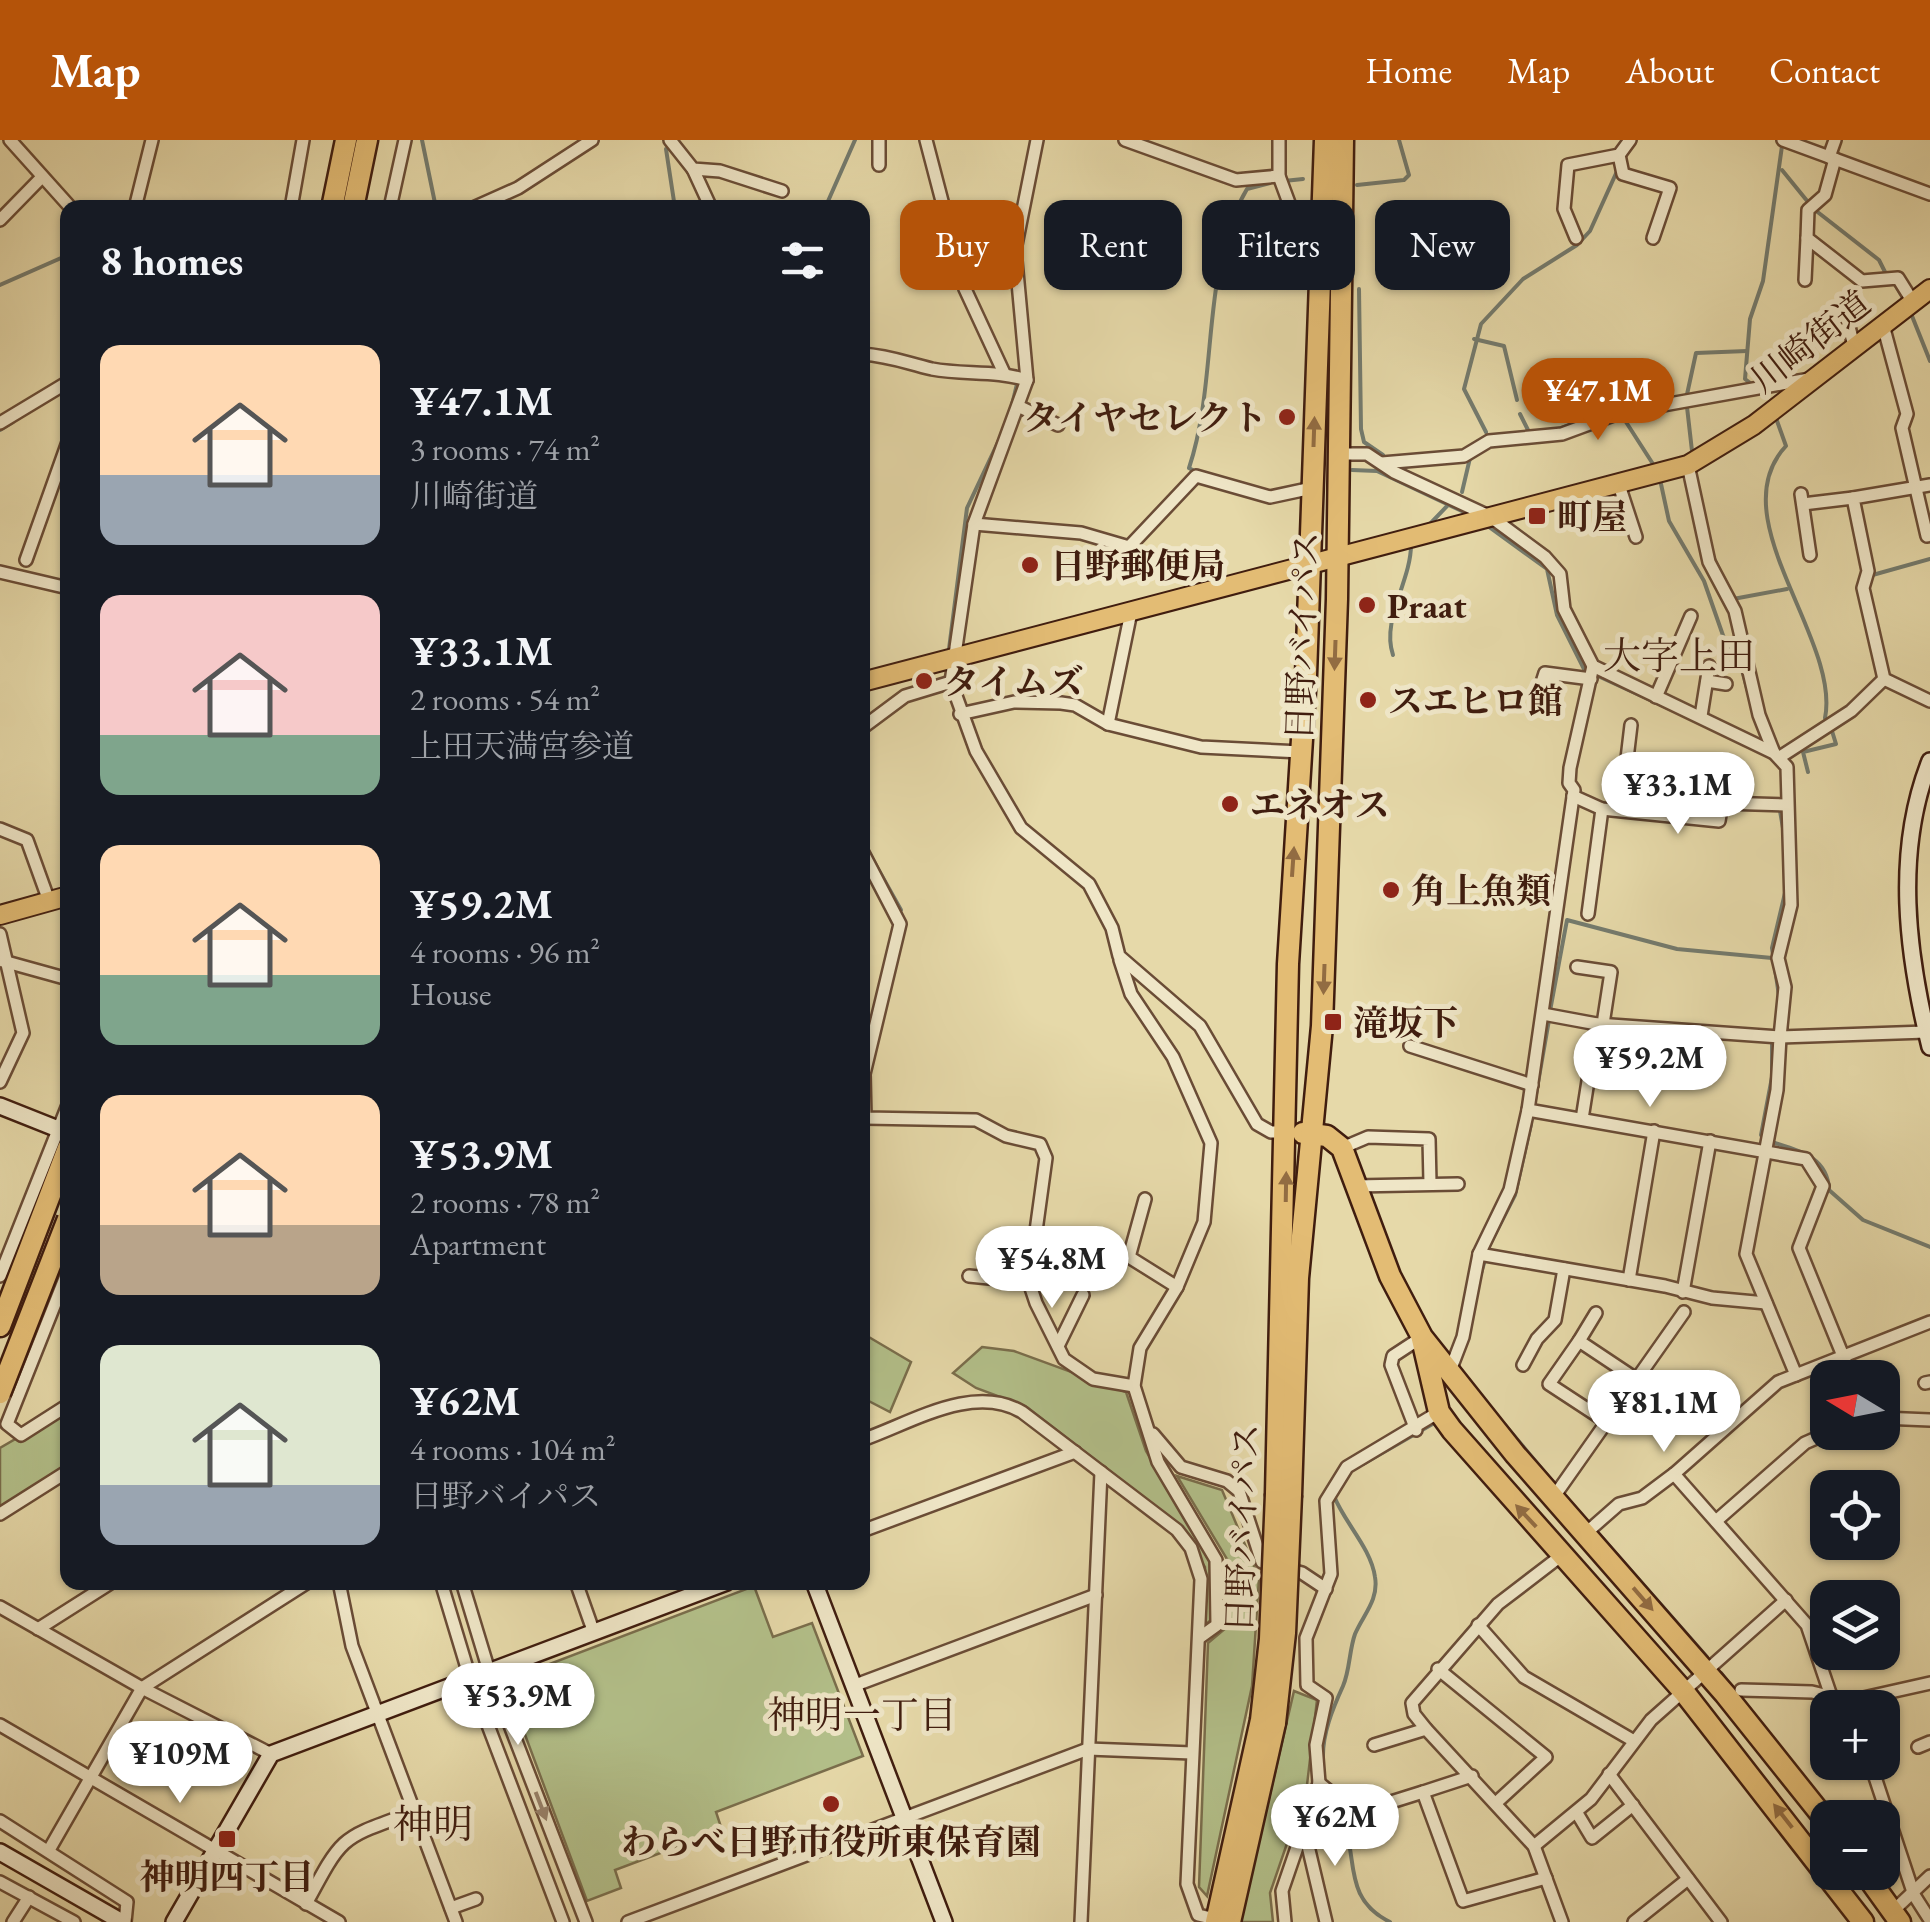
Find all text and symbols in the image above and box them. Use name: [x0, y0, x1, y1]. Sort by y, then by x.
text: Map: [50, 39, 141, 101]
text: Home: [1366, 48, 1452, 93]
text: Map: [1507, 48, 1570, 93]
text: About: [1625, 48, 1714, 93]
text: Contact: [1769, 48, 1880, 93]
chip: Buy: [900, 200, 1024, 290]
chip: Rent: [1044, 200, 1182, 290]
chip: Filters: [1202, 200, 1355, 290]
chip: New: [1375, 200, 1510, 290]
text: 8 homes: [100, 233, 243, 288]
icon: filters: [775, 233, 830, 288]
street label: 川崎街道: [1741, 280, 1879, 402]
pin: ¥47.1M: [1517, 358, 1679, 443]
text: ¥47.1M: [1544, 369, 1652, 411]
text: ¥47.1M: [410, 373, 553, 428]
icon: home: [180, 385, 300, 505]
place label: タイヤセレクト: [1023, 395, 1267, 440]
marker: タイヤセレクト: [1276, 406, 1298, 428]
one-way arrow: [1306, 415, 1322, 447]
text: 3 rooms · 74 m²: [410, 428, 600, 470]
text: 川崎街道: [410, 475, 538, 517]
place label: 町屋: [1557, 494, 1627, 539]
marker: 町屋: [1526, 505, 1548, 527]
street label: 日野バイパス: [1276, 531, 1328, 741]
place label: 日野郵便局: [1050, 543, 1225, 588]
marker: 日野郵便局: [1019, 554, 1041, 576]
place label: Praat: [1387, 583, 1467, 628]
marker: Praat: [1356, 594, 1378, 616]
text: ¥33.1M: [410, 623, 553, 678]
district label: 大字上田: [1603, 631, 1755, 680]
icon: home: [180, 635, 300, 755]
one-way arrow: [1326, 639, 1342, 671]
place label: タイムズ: [944, 659, 1083, 704]
marker: タイムズ: [913, 670, 935, 692]
text: 2 rooms · 54 m²: [410, 678, 600, 720]
place label: スエヒロ館: [1388, 678, 1563, 723]
marker: スエヒロ館: [1357, 689, 1379, 711]
text: 上田天満宮参道: [410, 725, 634, 767]
pin: ¥33.1M: [1597, 752, 1759, 837]
text: ¥33.1M: [1624, 763, 1732, 805]
place label: エネオス: [1250, 782, 1390, 827]
marker: エネオス: [1219, 793, 1241, 815]
one-way arrow: [1286, 846, 1302, 878]
place label: 角上魚類: [1411, 868, 1551, 913]
text: ¥59.2M: [410, 876, 553, 931]
marker: 角上魚類: [1380, 879, 1402, 901]
icon: home: [180, 885, 300, 1005]
text: 4 rooms · 96 m²: [410, 931, 600, 973]
one-way arrow: [1316, 964, 1332, 996]
text: House: [410, 973, 491, 1015]
place label: 滝坂下: [1353, 1000, 1458, 1045]
marker: 滝坂下: [1322, 1011, 1344, 1033]
pin: ¥59.2M: [1569, 1025, 1731, 1110]
text: ¥59.2M: [1596, 1036, 1704, 1078]
text: ¥53.9M: [410, 1126, 553, 1181]
icon: home: [180, 1135, 300, 1255]
one-way arrow: [1278, 1170, 1294, 1202]
text: 2 rooms · 78 m²: [410, 1181, 600, 1223]
text: Apartment: [410, 1223, 546, 1265]
pin: ¥54.8M: [971, 1226, 1133, 1311]
text: ¥54.8M: [998, 1237, 1106, 1279]
north arrow: [1810, 1360, 1900, 1450]
map controls: [1810, 1360, 1900, 1890]
pin: ¥81.1M: [1583, 1370, 1745, 1455]
text: ¥62M: [410, 1373, 520, 1428]
text: ¥81.1M: [1610, 1381, 1718, 1423]
icon: home: [180, 1385, 300, 1505]
street label: 日野バイパス: [1216, 1423, 1268, 1633]
text: 4 rooms · 104 m²: [410, 1428, 616, 1470]
button: locate: [1810, 1470, 1900, 1560]
text: 日野バイパス: [410, 1475, 601, 1517]
one-way arrow: [1515, 1505, 1538, 1529]
button: layers: [1810, 1580, 1900, 1670]
one-way arrow: [1631, 1586, 1653, 1611]
pin: ¥53.9M: [437, 1663, 599, 1748]
text: ¥53.9M: [464, 1674, 572, 1716]
district label: 神明一丁目: [767, 1690, 957, 1739]
button: +: [1810, 1690, 1900, 1780]
pin: ¥109M: [110, 1721, 250, 1806]
text: ¥109M: [129, 1732, 231, 1774]
pin: ¥62M: [1276, 1784, 1394, 1869]
one-way arrow: [534, 1791, 550, 1821]
marker: わらべ日野市役所東保育園: [820, 1793, 842, 1815]
text: ¥62M: [1293, 1795, 1377, 1837]
district label: 神明: [393, 1798, 473, 1850]
button: −: [1810, 1800, 1900, 1890]
one-way arrow: [1773, 1803, 1794, 1829]
place label: わらべ日野市役所東保育園: [621, 1819, 1041, 1864]
marker: 神明四丁目: [216, 1828, 238, 1850]
place label: 神明四丁目: [139, 1854, 315, 1899]

